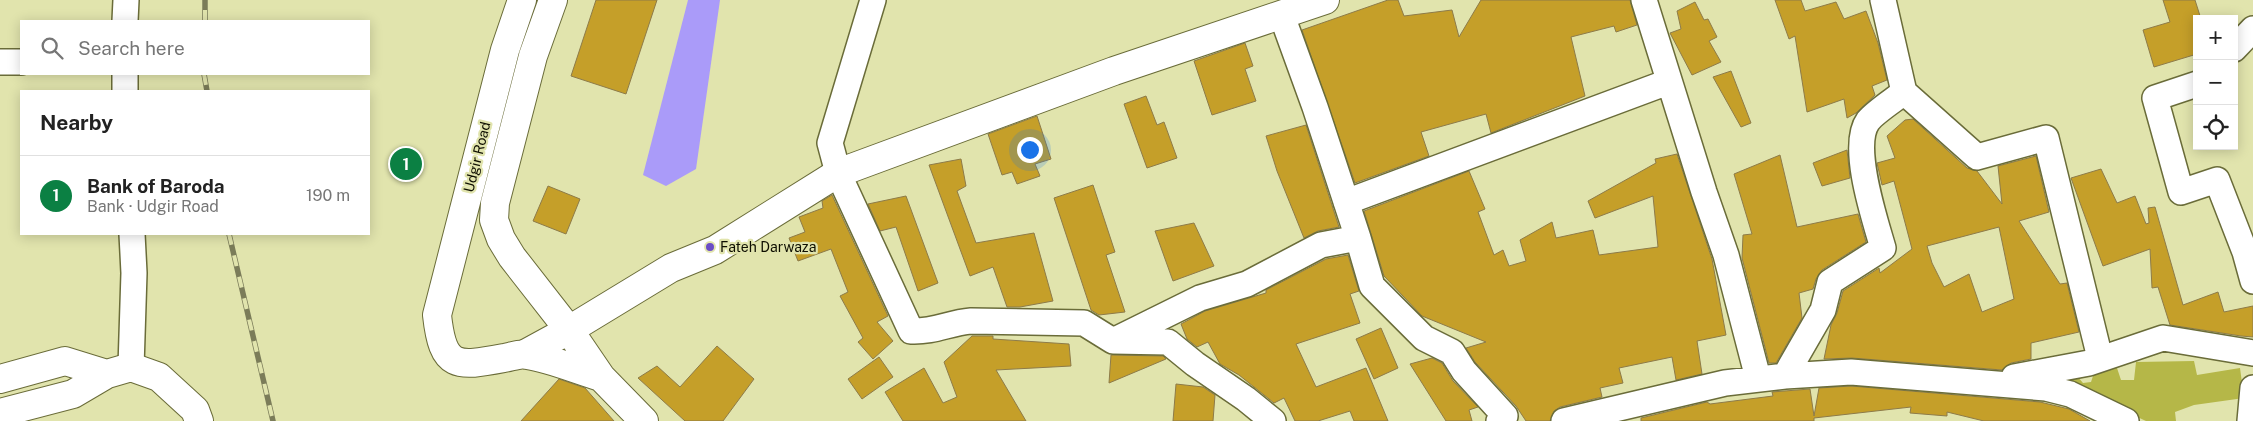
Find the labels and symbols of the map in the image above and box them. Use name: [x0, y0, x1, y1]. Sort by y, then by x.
street label: Udgir Road: [460, 120, 494, 194]
your location: [1017, 137, 1043, 163]
pin: 1: [390, 145, 422, 183]
place label: Fateh Darwaza: [720, 239, 816, 255]
marker: Fateh Darwaza: [704, 241, 716, 253]

